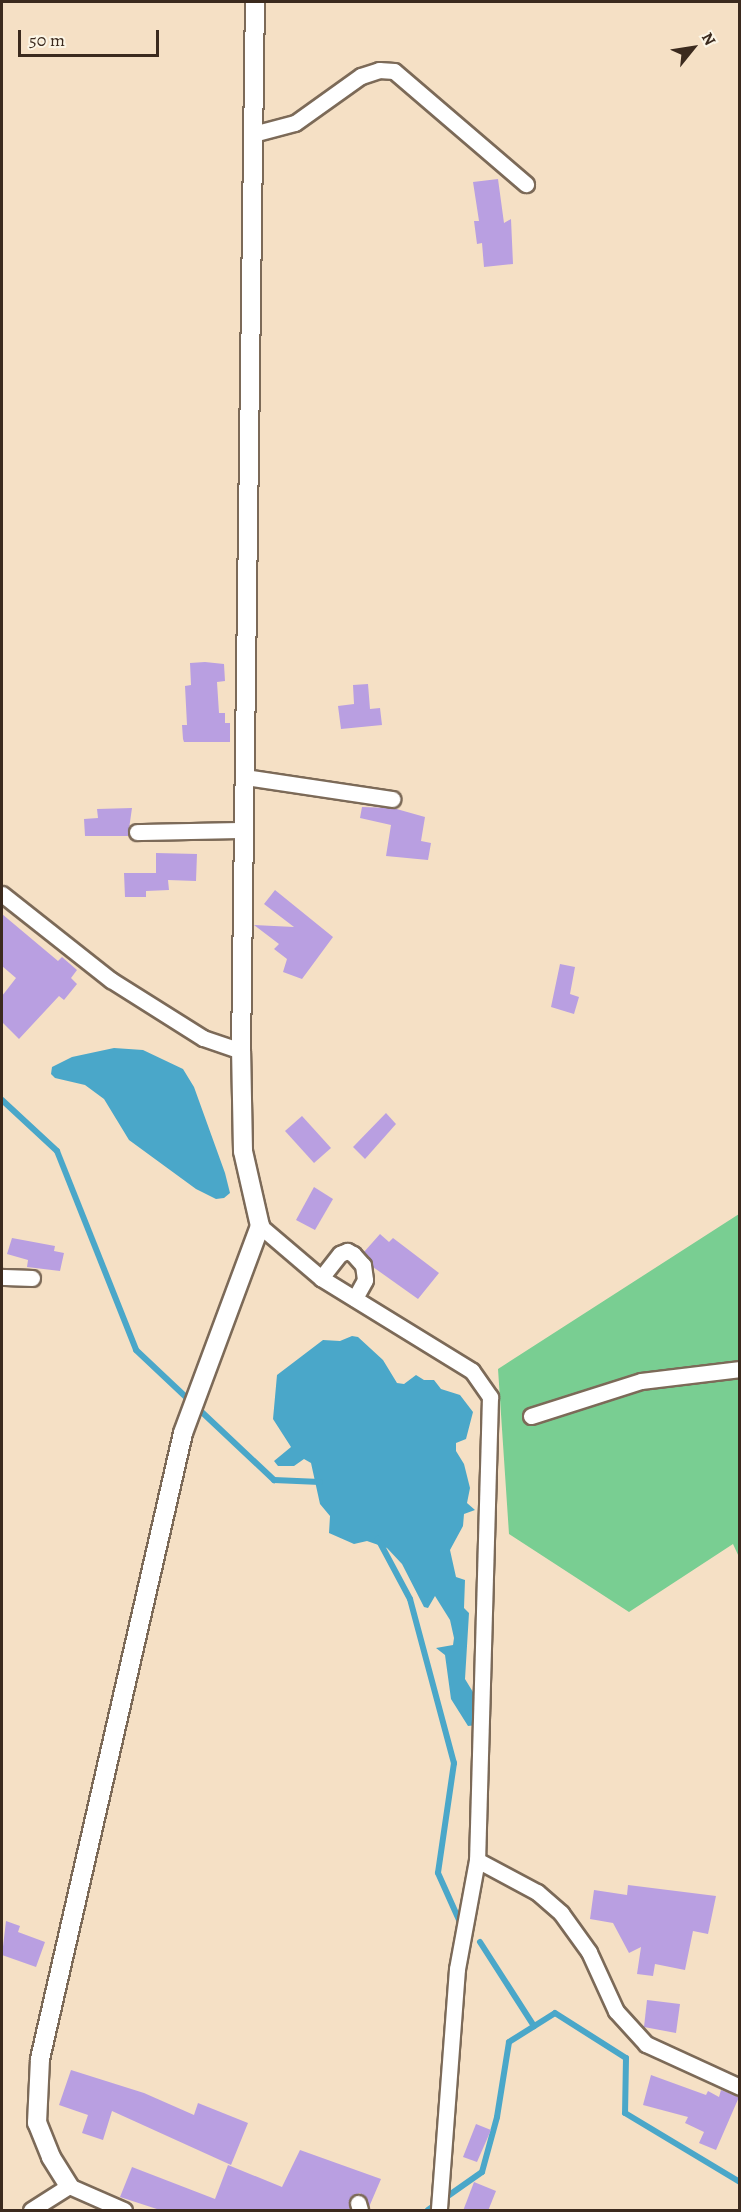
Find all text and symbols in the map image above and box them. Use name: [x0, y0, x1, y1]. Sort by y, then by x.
scale bar: [21, 18, 162, 56]
north arrow: [663, 18, 723, 78]
text: 50 m: [29, 28, 65, 52]
text: N: [696, 28, 721, 50]

